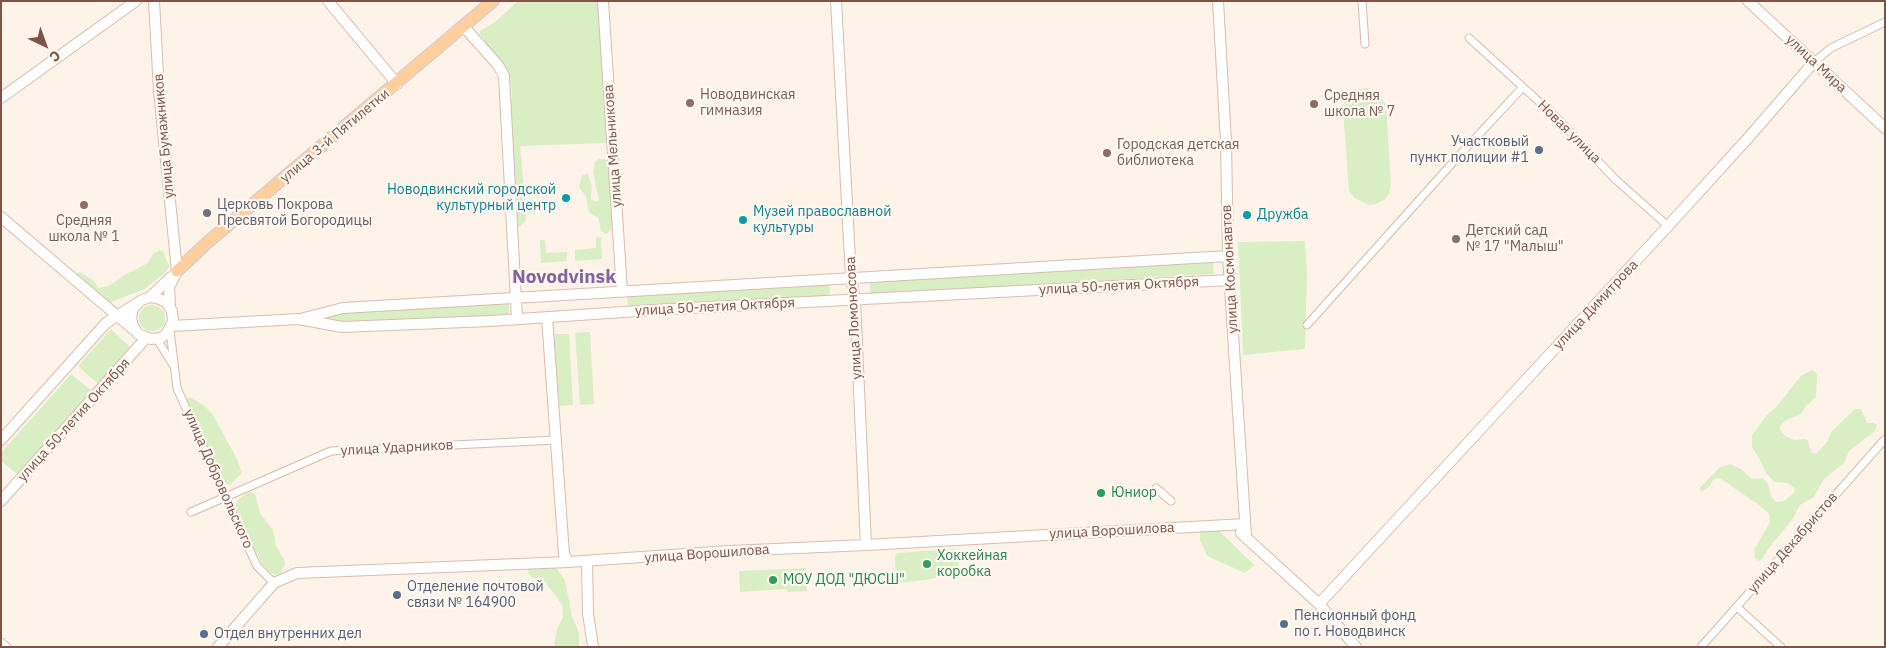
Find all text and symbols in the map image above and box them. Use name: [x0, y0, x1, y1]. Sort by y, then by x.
north arrow: [20, 20, 70, 70]
street label: улица Мира: [1782, 32, 1850, 96]
text: С: [46, 46, 64, 66]
street label: улица Бумажников: [150, 73, 178, 199]
street label: улица Мельникова: [600, 84, 626, 208]
street label: улица 3-й Пятилетки: [277, 85, 393, 187]
place label: Новодвинская гимназия: [700, 87, 796, 120]
place label: Средняя школа № 7: [1324, 88, 1395, 120]
marker: Новодвинская гимназия: [684, 97, 696, 109]
street label: Новая улица: [1534, 97, 1604, 167]
marker: Средняя школа № 7: [1308, 98, 1320, 110]
place label: Участковый пункт полиции #1: [1410, 134, 1529, 166]
place label: Городская детская библиотека: [1117, 137, 1239, 170]
marker: Участковый пункт полиции #1: [1533, 144, 1545, 156]
marker: Городская детская библиотека: [1101, 147, 1113, 159]
place label: Новодвинский городской культурный центр: [387, 182, 556, 214]
marker: Новодвинский городской культурный центр: [560, 192, 572, 204]
place label: Церковь Покрова Пресвятой Богородицы: [217, 197, 372, 230]
marker: Средняя школа № 1: [78, 199, 90, 211]
place label: Музей православной культуры: [753, 204, 891, 236]
street label: улица Космонавтов: [1218, 204, 1242, 334]
marker: Церковь Покрова Пресвятой Богородицы: [201, 207, 213, 219]
place label: Дружба: [1257, 207, 1308, 223]
marker: Дружба: [1241, 209, 1253, 221]
place label: Средняя школа № 1: [48, 213, 120, 246]
marker: Музей православной культуры: [737, 214, 749, 226]
place label: Детский сад № 17 "Малыш": [1466, 223, 1564, 256]
marker: Детский сад № 17 "Малыш": [1450, 233, 1462, 245]
street label: улица Ломоносова: [842, 256, 866, 380]
street label: улица Димитрова: [1550, 257, 1642, 353]
district label: Novodvinsk: [512, 267, 616, 289]
street label: улица 50-летия Октября: [1039, 273, 1199, 299]
street label: улица 50-летия Октября: [635, 294, 795, 320]
street label: улица 50-летия Октября: [14, 355, 134, 485]
street label: улица Добровольского: [180, 407, 256, 551]
street label: улица Ударников: [340, 437, 454, 459]
place label: Юниор: [1111, 485, 1157, 501]
marker: Юниор: [1095, 487, 1107, 499]
street label: улица Декабристов: [1745, 489, 1841, 597]
street label: улица Ворошилова: [1049, 519, 1175, 543]
street label: улица Ворошилова: [644, 541, 770, 567]
place label: Хоккейная коробка: [937, 548, 1008, 580]
marker: Хоккейная коробка: [921, 558, 933, 570]
place label: МОУ ДОД "ДЮСШ": [783, 572, 905, 588]
marker: МОУ ДОД "ДЮСШ": [767, 574, 779, 586]
place label: Отделение почтовой связи № 164900: [407, 579, 544, 612]
marker: Отделение почтовой связи № 164900: [391, 589, 403, 601]
place label: Пенсионный фонд по г. Новодвинск: [1294, 608, 1416, 640]
marker: Пенсионный фонд по г. Новодвинск: [1278, 618, 1290, 630]
place label: Отдел внутренних дел: [214, 626, 362, 642]
marker: Отдел внутренних дел: [198, 628, 210, 640]

